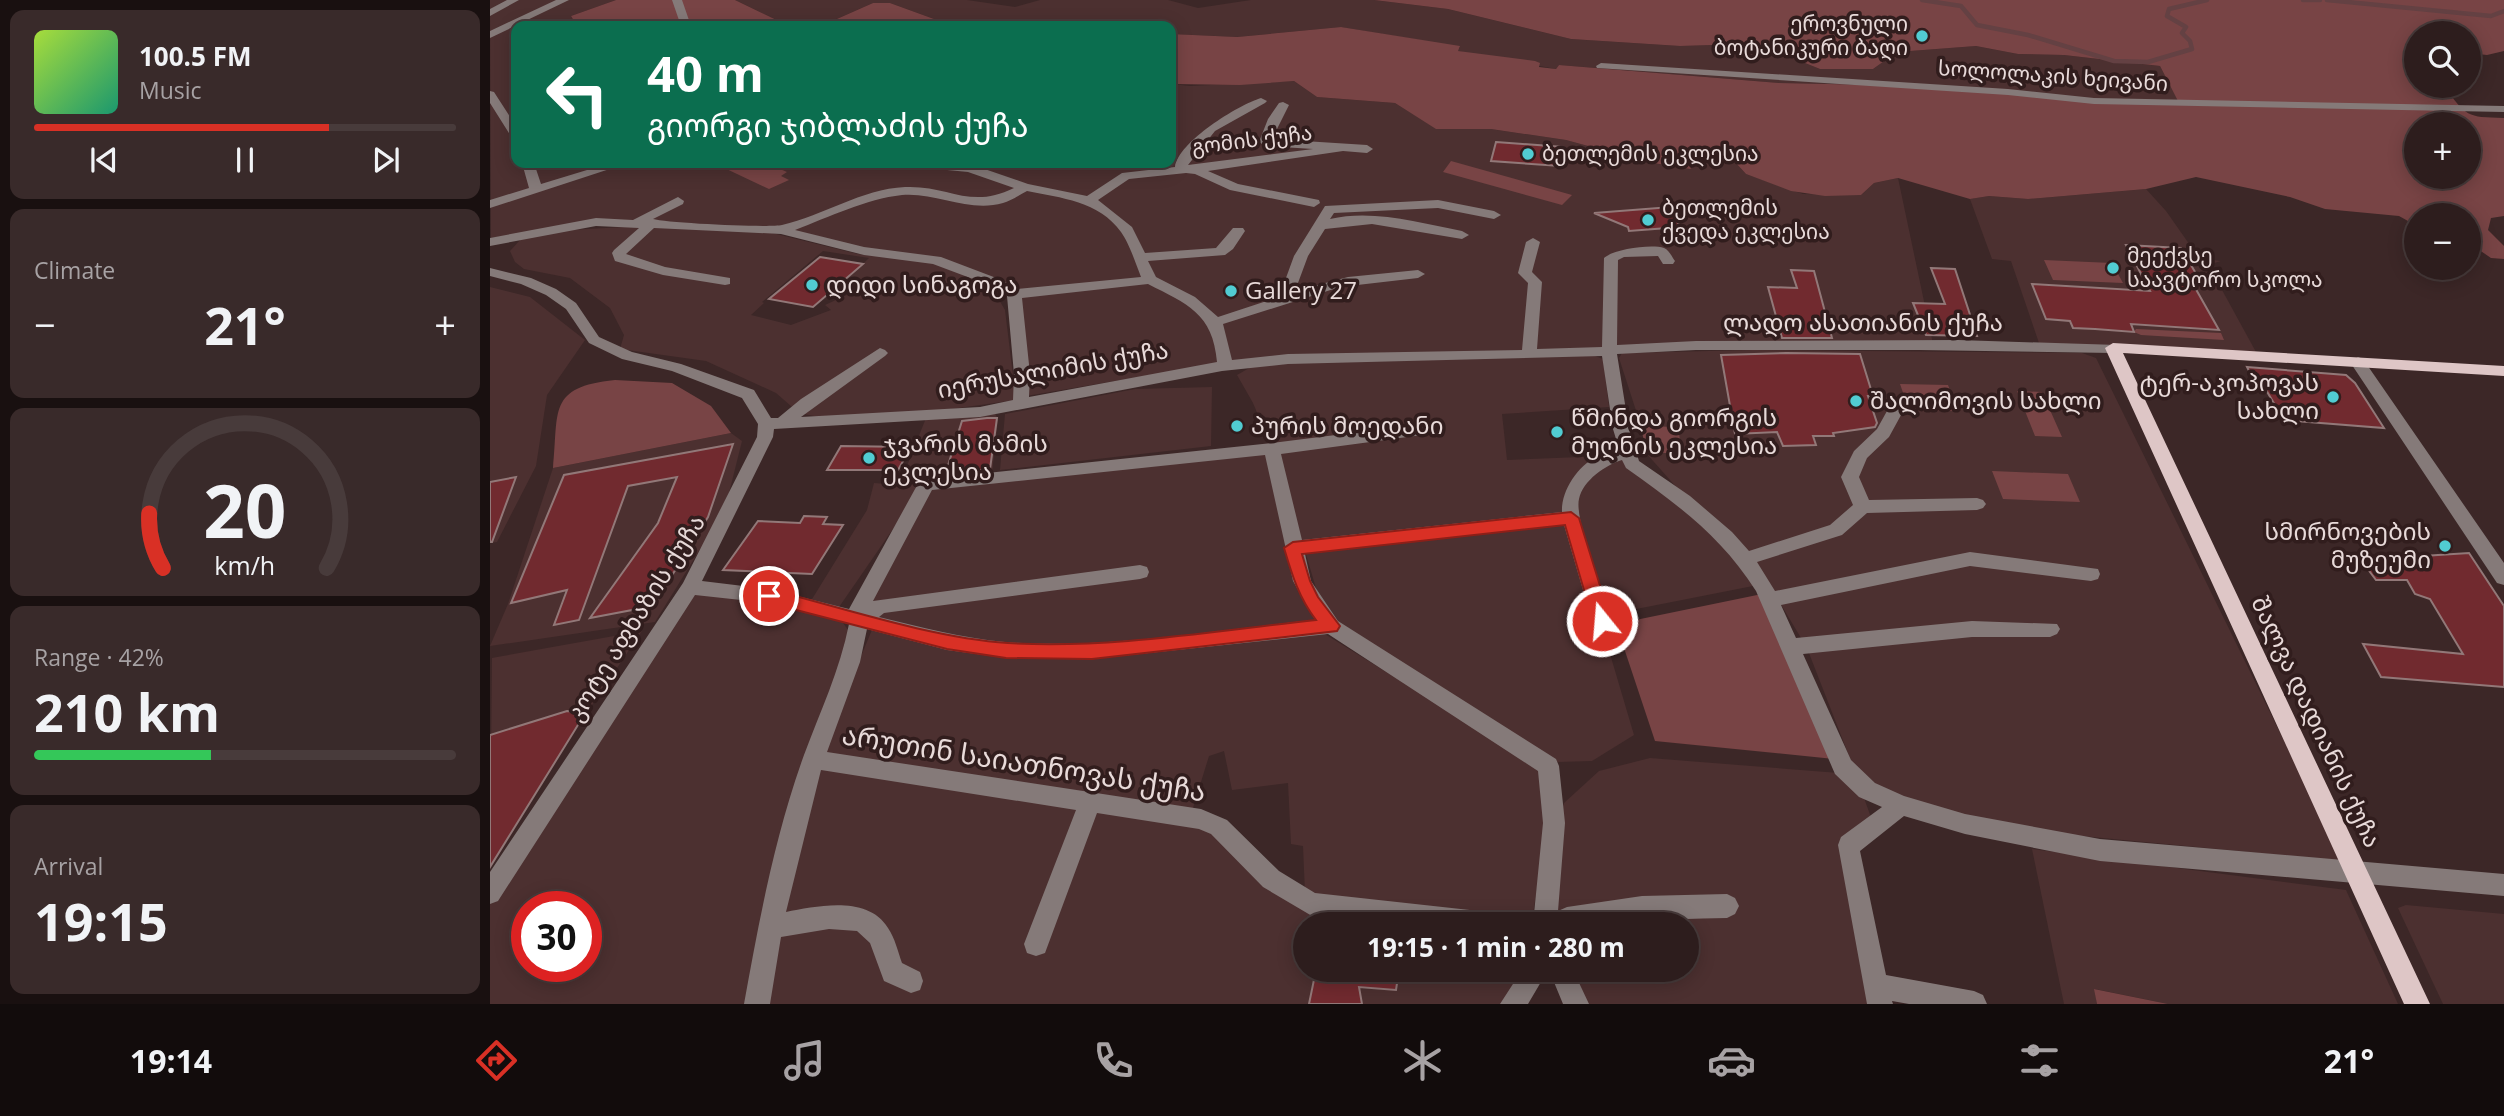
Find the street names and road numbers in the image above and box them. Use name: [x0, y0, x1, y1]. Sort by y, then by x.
street label: სოლოლაკის ხეივანი: [1937, 53, 2169, 97]
street label: გომის ქუჩა: [1190, 118, 1314, 160]
street label: ლადო ასათიანის ქუჩა: [1723, 305, 2003, 338]
street label: იერუსალიმის ქუჩა: [935, 332, 1171, 405]
street label: კოტე აფხაზის ქუჩა: [558, 507, 712, 727]
street label: შალვა დადიანის ქუჩა: [2245, 590, 2390, 853]
street label: არუთინ საიათნოვას ქუჩა: [840, 714, 1209, 810]

